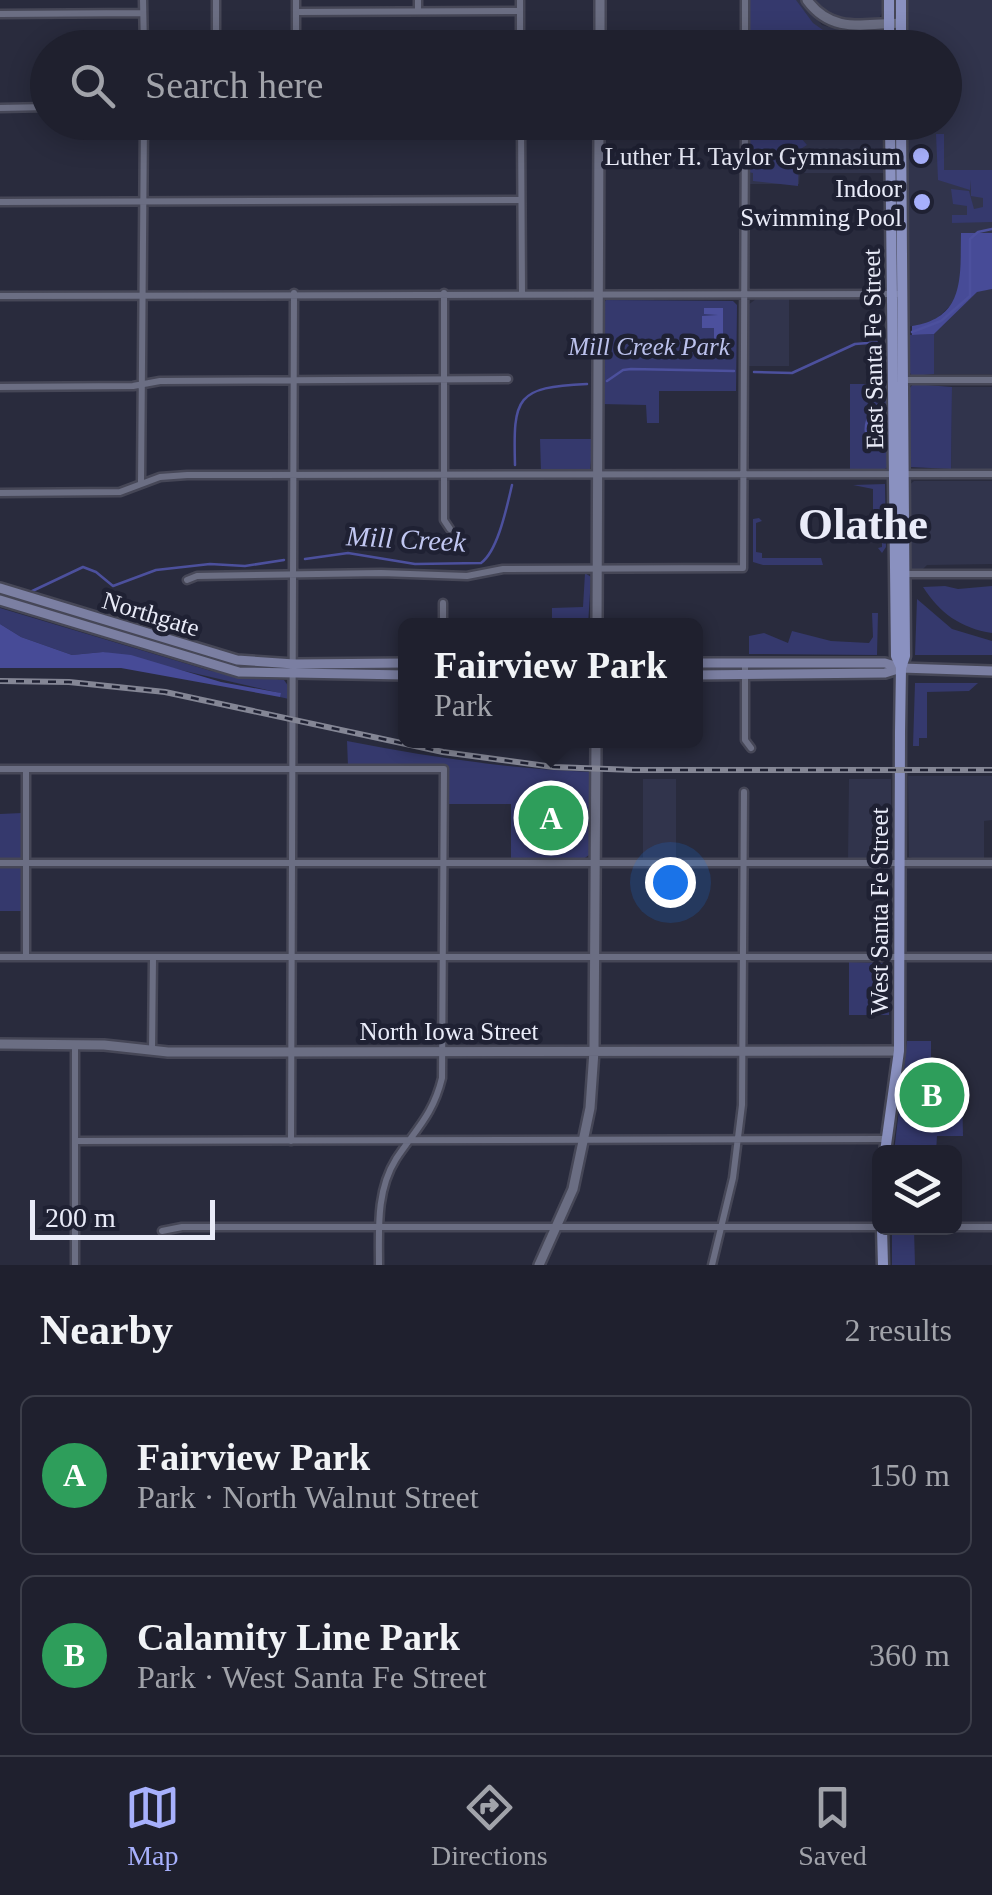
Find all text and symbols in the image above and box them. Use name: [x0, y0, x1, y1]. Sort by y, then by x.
search box: [30, 30, 962, 140]
icon: search: [65, 58, 120, 113]
text: Search here: [145, 64, 323, 106]
place label: Luther H. Taylor Gymnasium: [605, 143, 902, 170]
marker: Luther H. Taylor Gymnasium: [910, 145, 932, 167]
place label: Indoor Swimming Pool: [740, 175, 903, 231]
marker: Indoor Swimming Pool: [911, 191, 933, 213]
street label: East Santa Fe Street: [858, 248, 888, 450]
park label: Mill Creek Park: [567, 333, 731, 360]
district label: Olathe: [798, 499, 928, 549]
water label: Mill Creek: [345, 520, 467, 558]
street label: Northgate: [99, 586, 203, 642]
popup: [398, 618, 703, 748]
text: Fairview Park: [434, 644, 667, 686]
text: Park: [434, 687, 493, 723]
pin: A: [518, 780, 584, 856]
street label: West Santa Fe Street: [866, 807, 893, 1014]
your location: [645, 857, 696, 908]
street label: North Iowa Street: [359, 1018, 539, 1045]
pin: B: [900, 1058, 964, 1132]
map controls: [872, 1145, 962, 1235]
button: layers: [872, 1145, 962, 1235]
scale bar: [30, 1195, 215, 1240]
text: 200 m: [45, 1202, 116, 1233]
text: Nearby: [40, 1307, 173, 1353]
text: 2 results: [844, 1312, 952, 1348]
text: Fairview Park: [137, 1436, 370, 1478]
text: A: [63, 1457, 86, 1493]
text: 150 m: [869, 1457, 950, 1493]
text: Park · North Walnut Street: [137, 1479, 479, 1515]
text: Calamity Line Park: [137, 1616, 460, 1658]
text: B: [64, 1637, 85, 1673]
text: 360 m: [869, 1637, 950, 1673]
text: Park · West Santa Fe Street: [137, 1659, 487, 1695]
tab: Map: [125, 1780, 180, 1872]
tab: Directions: [431, 1780, 548, 1872]
tab: Saved: [798, 1780, 867, 1872]

